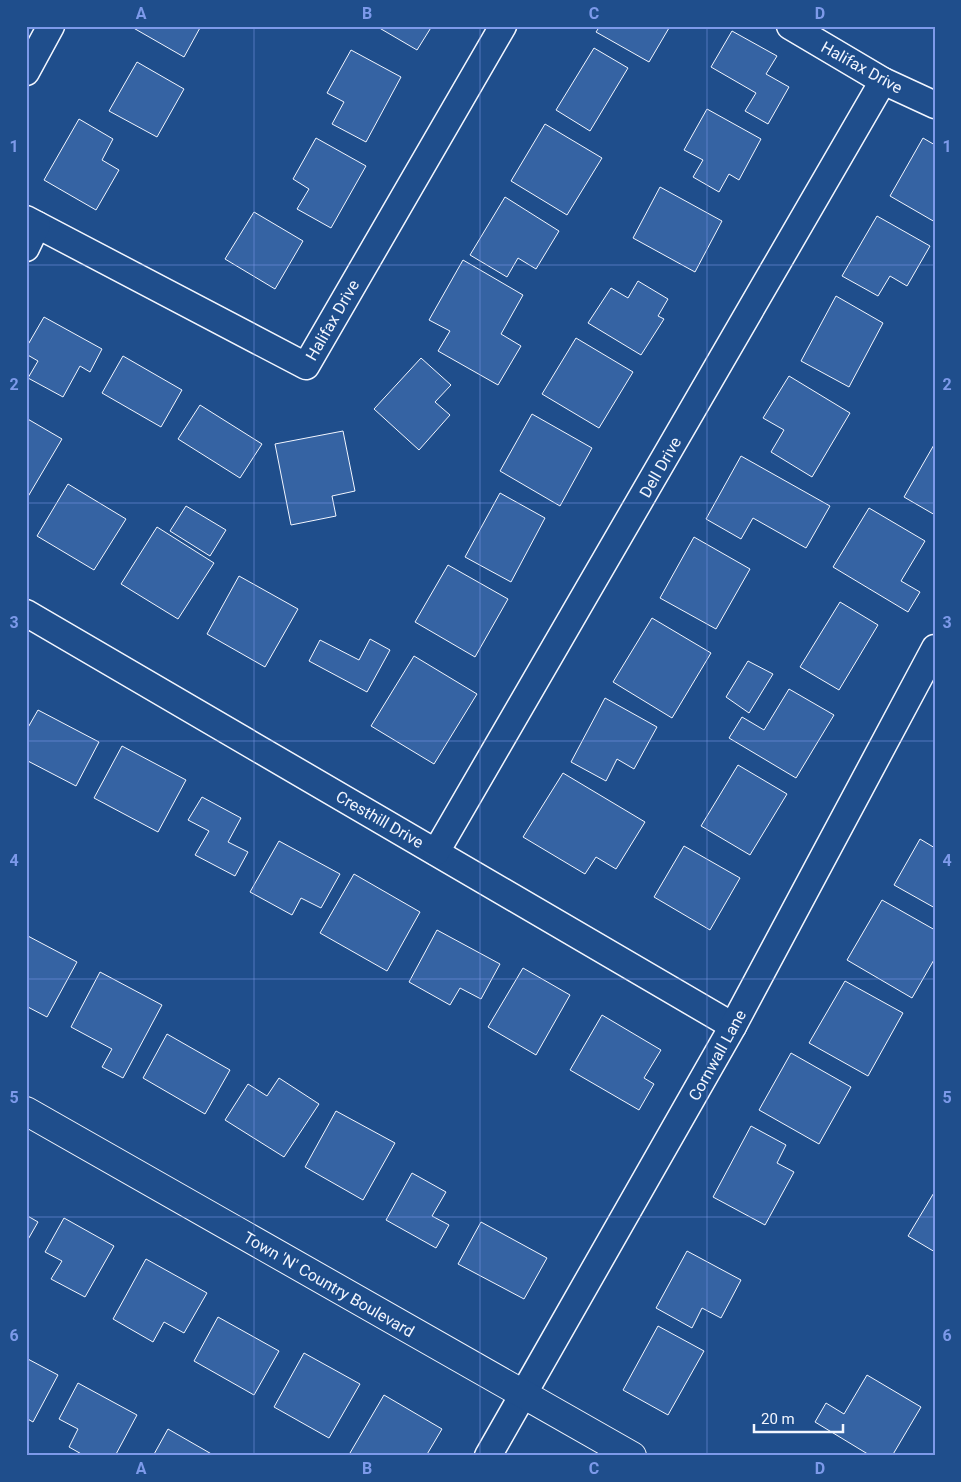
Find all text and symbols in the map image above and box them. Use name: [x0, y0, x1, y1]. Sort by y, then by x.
text: A: [136, 4, 147, 23]
text: B: [362, 4, 372, 23]
text: C: [589, 4, 599, 23]
text: D: [815, 4, 825, 23]
street label: Halifax Drive: [818, 37, 906, 98]
text: 1: [9, 137, 19, 156]
text: 1: [942, 137, 952, 156]
street label: Halifax Drive: [302, 277, 363, 364]
text: 2: [9, 375, 19, 394]
text: 2: [942, 375, 952, 394]
street label: Dell Drive: [636, 434, 685, 501]
text: 3: [9, 613, 19, 632]
text: 3: [942, 613, 952, 632]
street label: Cresthill Drive: [333, 787, 427, 852]
text: 4: [9, 851, 19, 870]
text: 4: [942, 851, 952, 870]
street label: Cornwall Lane: [685, 1007, 750, 1104]
text: 5: [9, 1088, 19, 1107]
text: 5: [942, 1088, 952, 1107]
street label: Town 'N' Country Boulevard: [240, 1228, 418, 1341]
text: 6: [9, 1326, 19, 1345]
text: 6: [942, 1326, 952, 1345]
scale bar: [754, 1402, 842, 1434]
text: 20 m: [761, 1410, 795, 1428]
text: A: [136, 1459, 147, 1478]
text: B: [362, 1459, 372, 1478]
text: C: [589, 1459, 599, 1478]
text: D: [815, 1459, 825, 1478]

